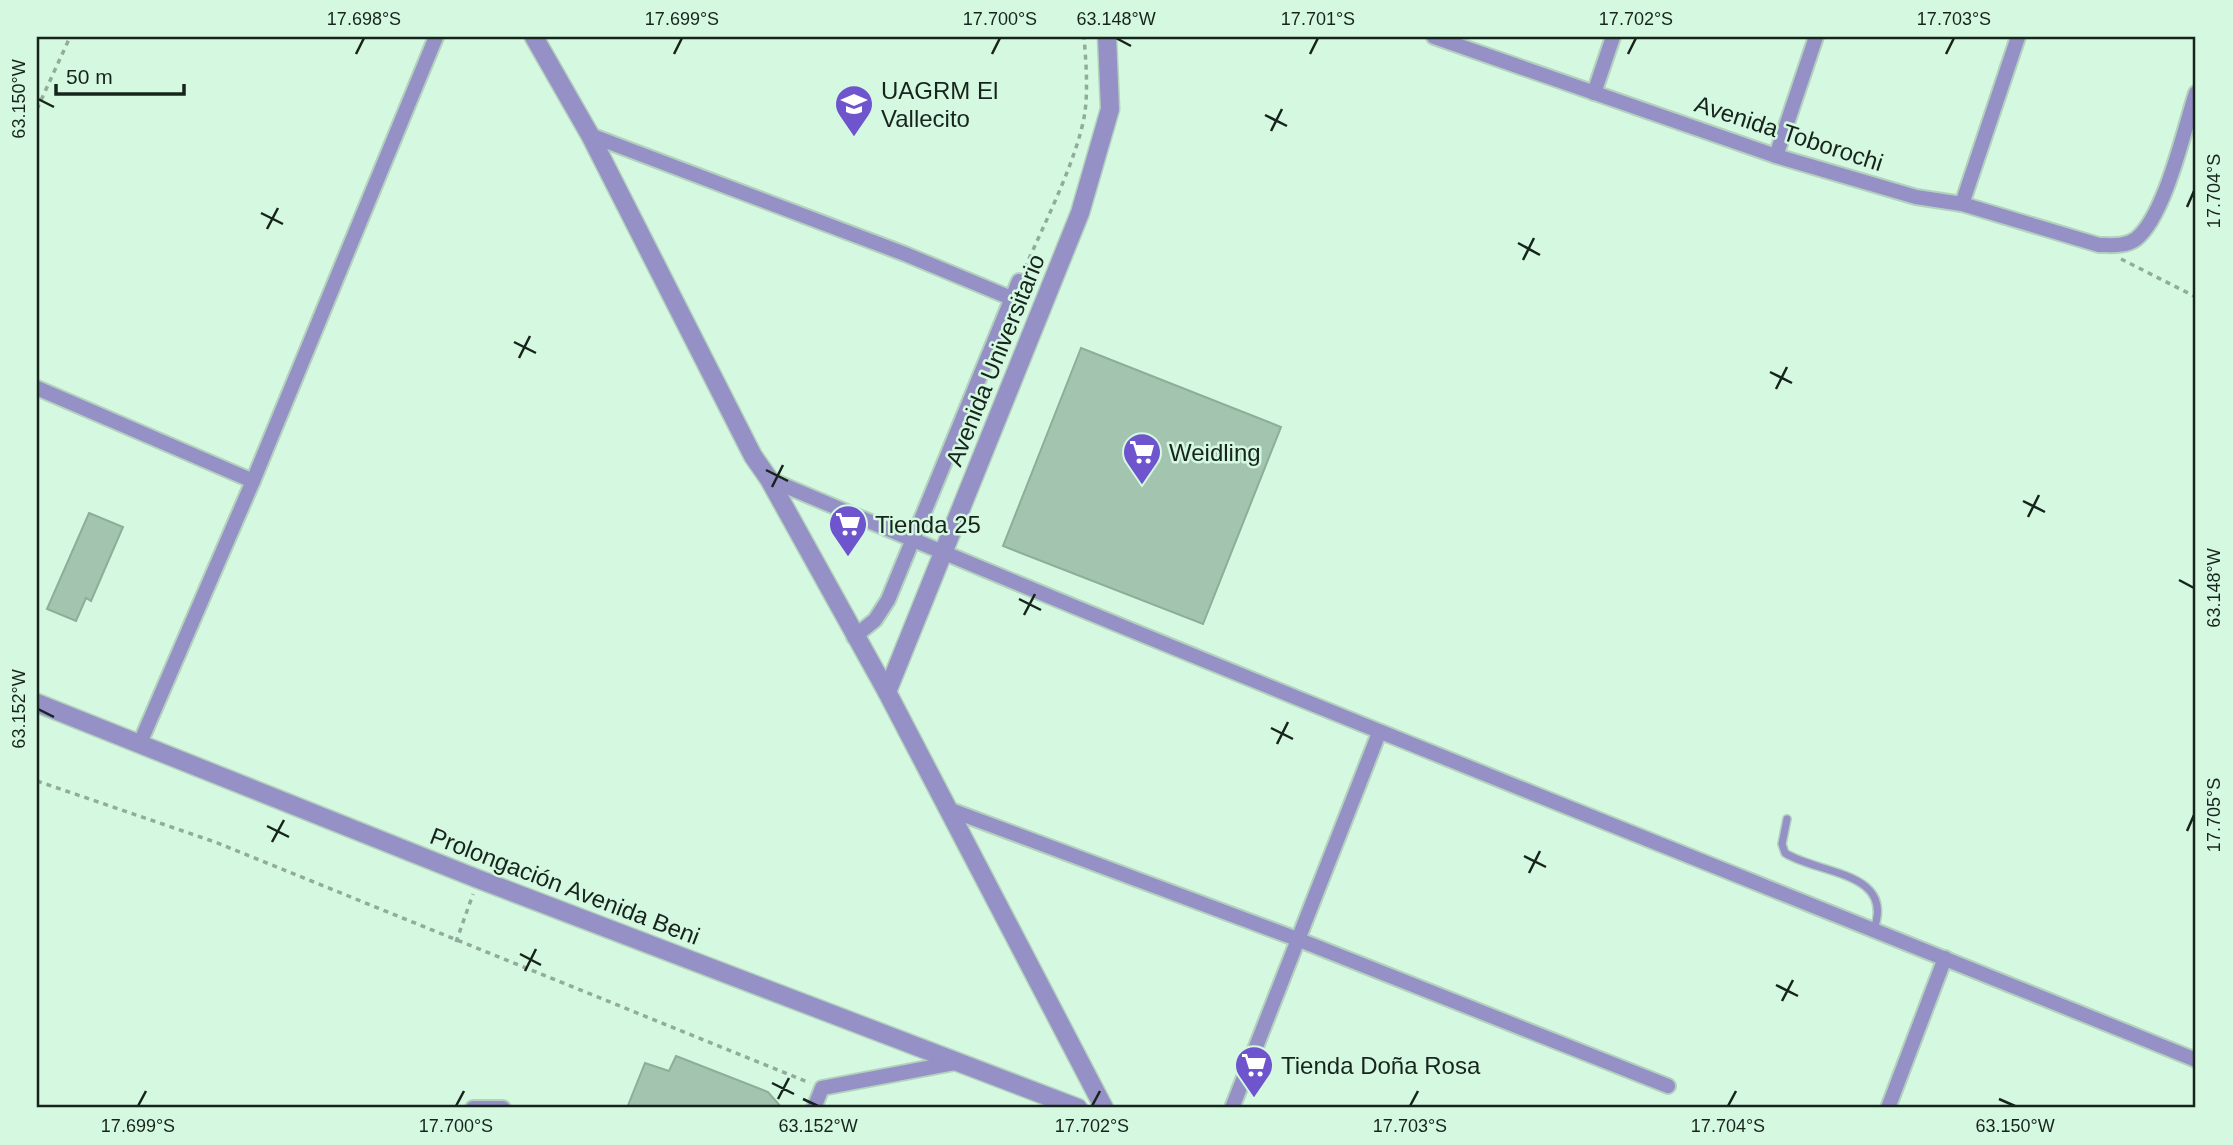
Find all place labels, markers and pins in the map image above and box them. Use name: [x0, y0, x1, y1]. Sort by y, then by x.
place label: UAGRM El Vallecito: [881, 77, 998, 132]
school or university icon: UAGRM El Vallecito: [833, 83, 875, 138]
supermarket icon: Weidling: [1121, 431, 1163, 486]
place label: Weidling: [1169, 439, 1261, 466]
supermarket icon: Tienda 25: [827, 503, 869, 558]
place label: Tienda 25: [875, 511, 981, 538]
supermarket icon: Tienda Doña Rosa: [1233, 1044, 1275, 1099]
place label: Tienda Doña Rosa: [1281, 1052, 1481, 1079]

